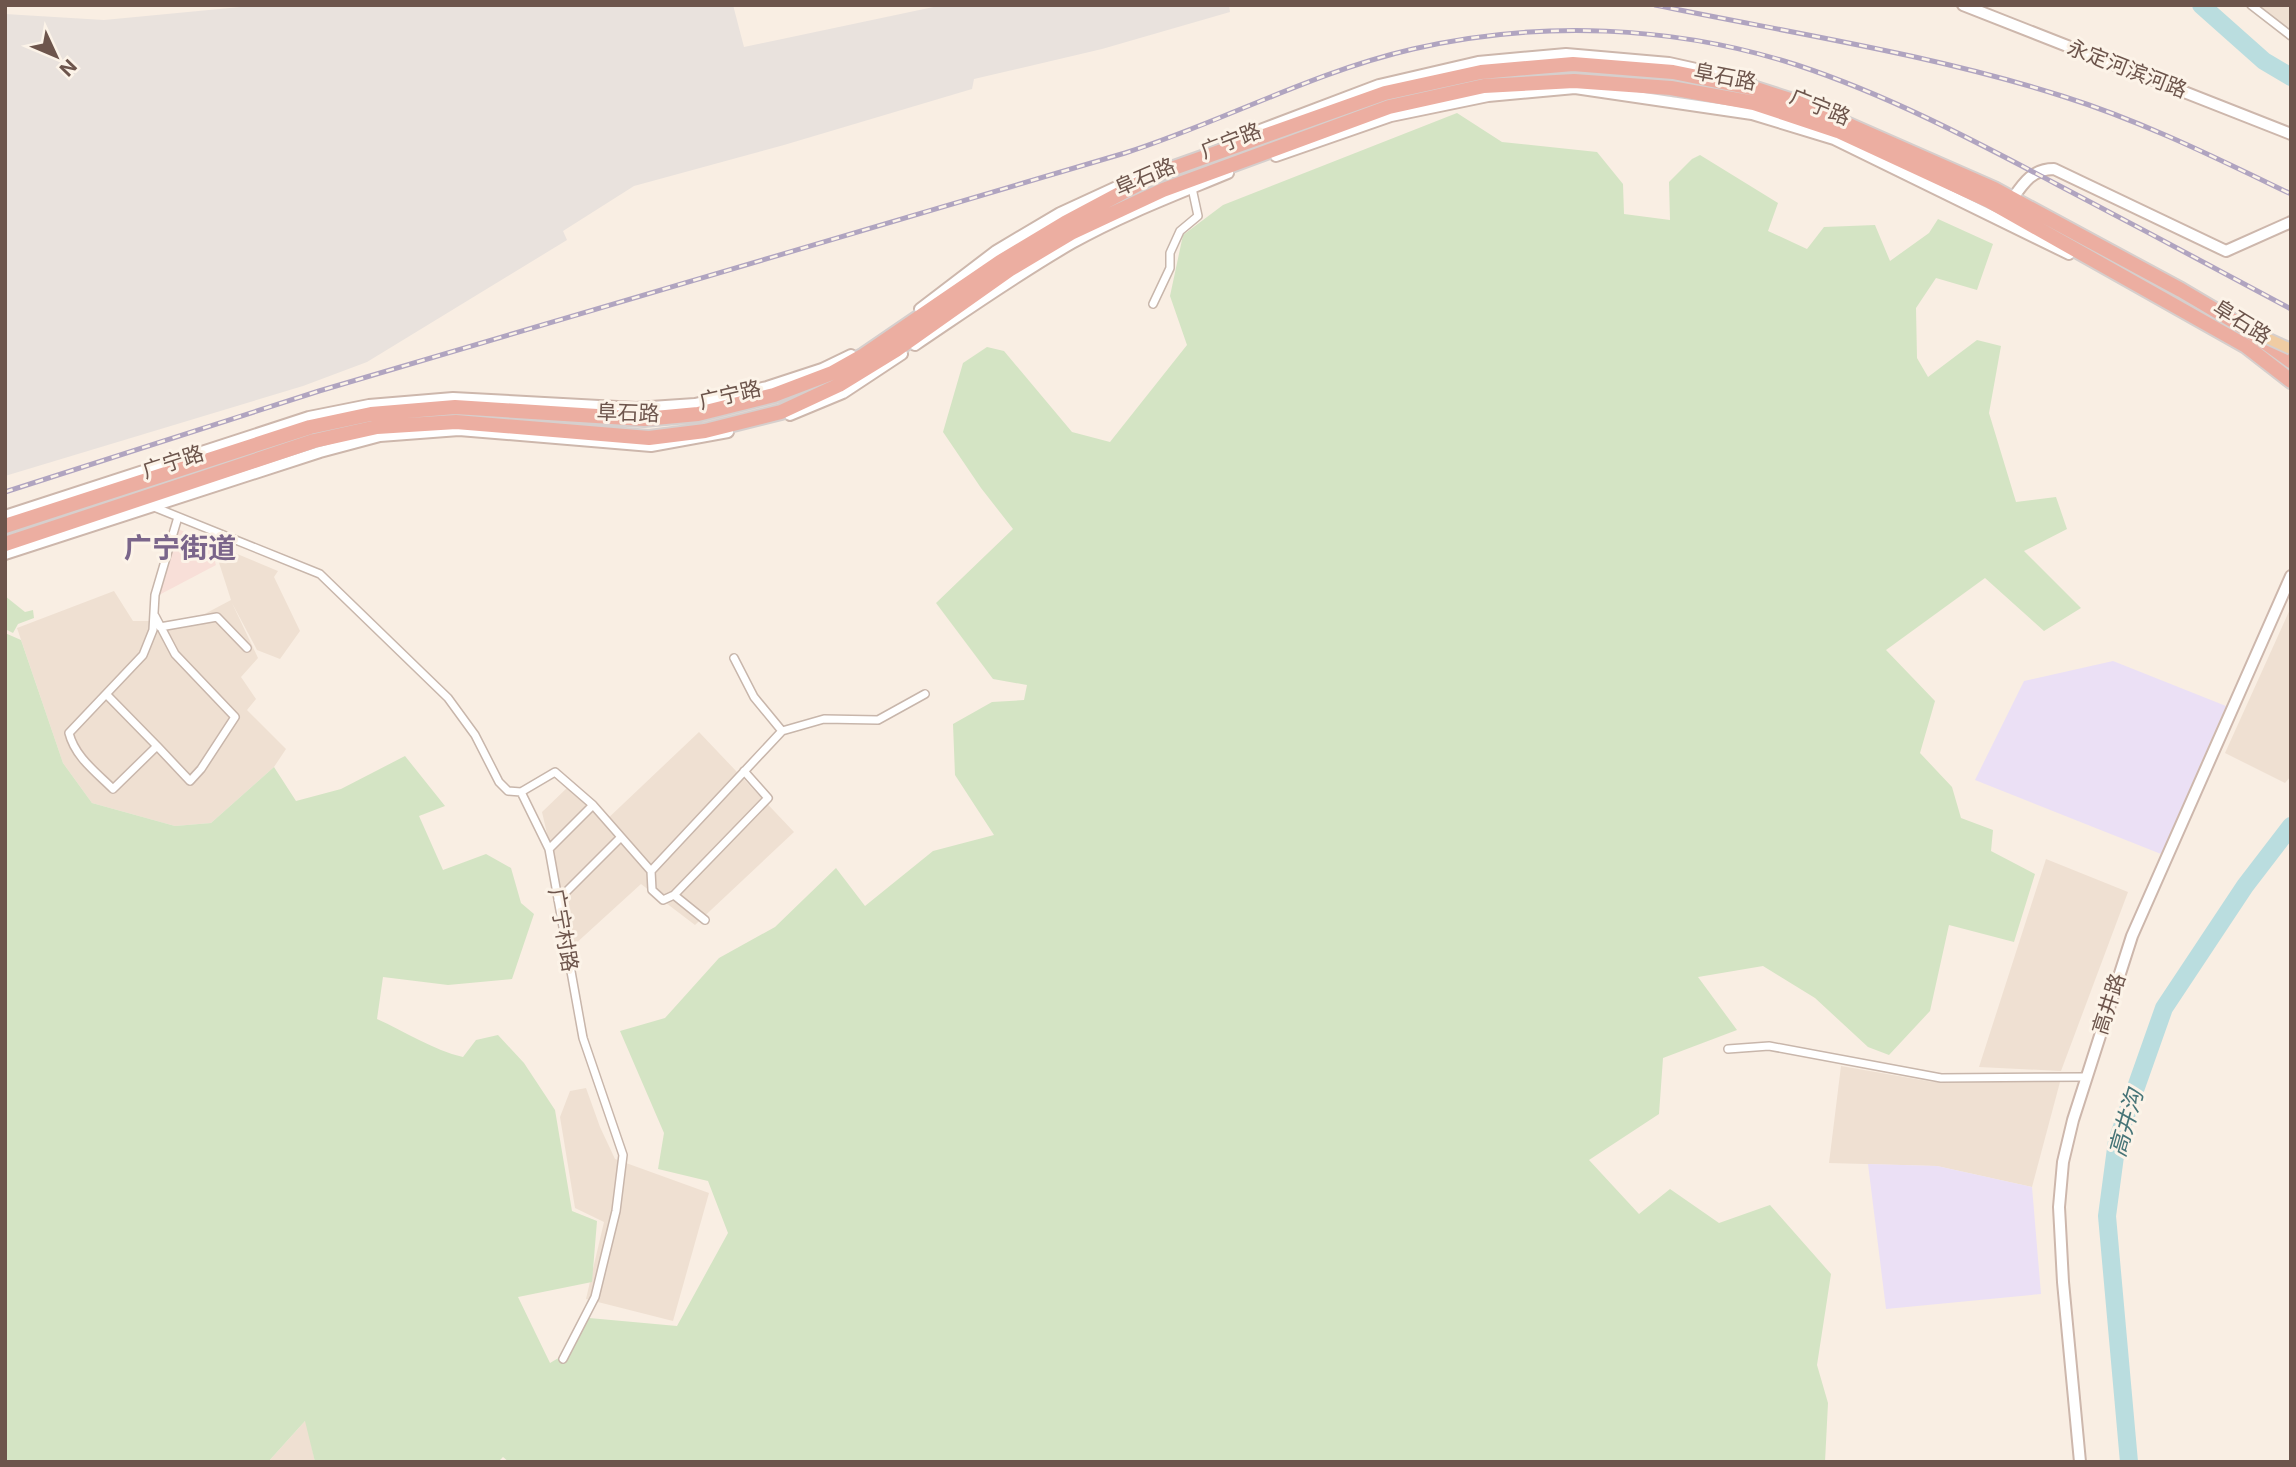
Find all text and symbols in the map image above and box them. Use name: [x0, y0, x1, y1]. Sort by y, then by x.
north arrow: [21, 21, 91, 91]
street label: 永定河滨河路: [2064, 34, 2190, 103]
text: N: [55, 54, 81, 81]
street label: 阜石路: [1692, 58, 1758, 95]
street label: 广宁路: [1786, 83, 1854, 130]
street label: 广宁路: [1197, 118, 1265, 163]
street label: 阜石路: [1111, 153, 1179, 200]
street label: 阜石路: [2209, 294, 2276, 349]
street label: 广宁路: [696, 375, 763, 414]
street label: 阜石路: [596, 399, 660, 426]
street label: 广宁路: [139, 440, 207, 483]
district label: 广宁街道: [124, 531, 236, 565]
street label: 广宁村路: [544, 886, 583, 973]
street label: 高井路: [2087, 970, 2130, 1038]
water label: 高井沟: [2103, 1083, 2150, 1160]

